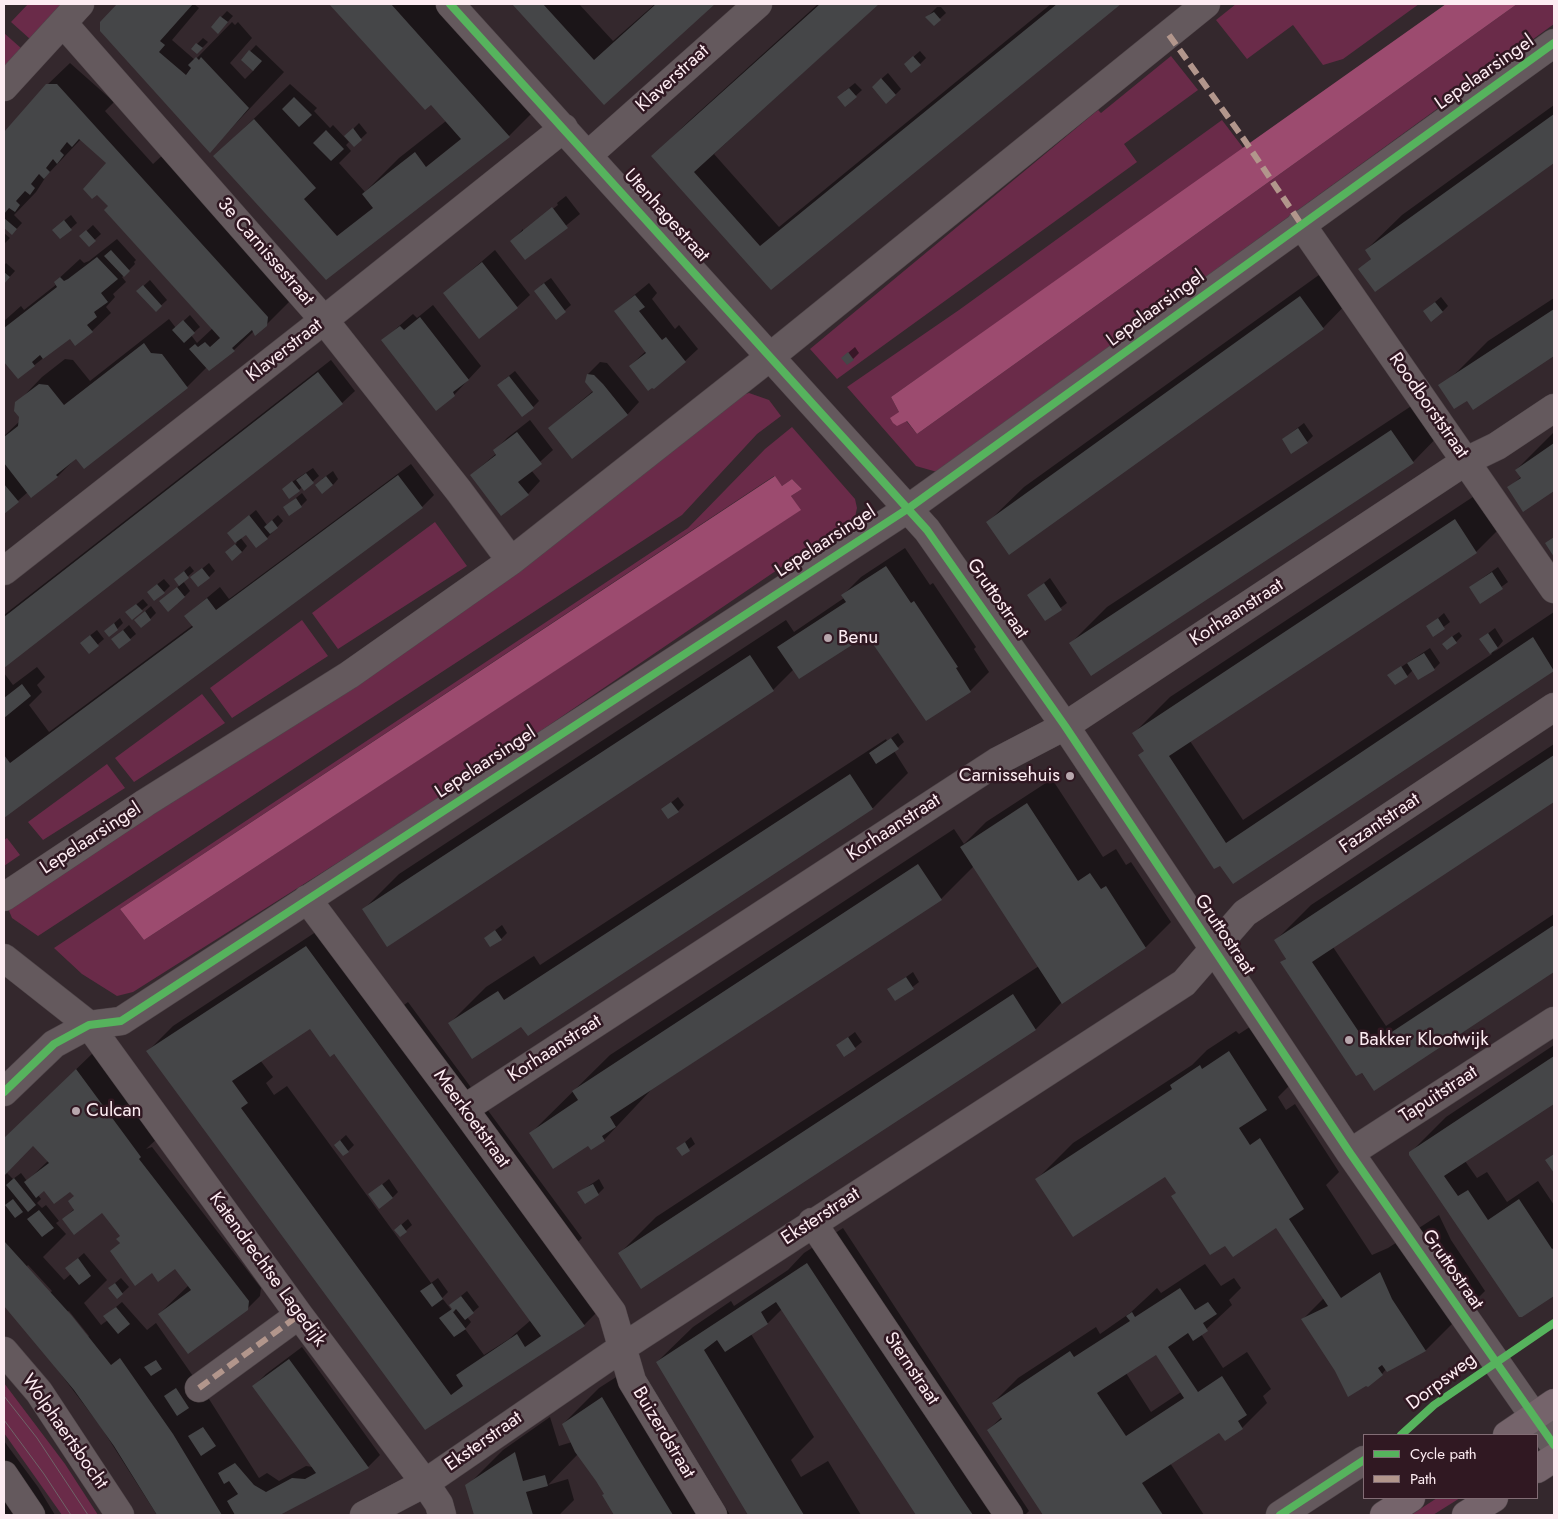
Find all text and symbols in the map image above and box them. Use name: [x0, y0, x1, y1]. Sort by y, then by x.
street label: Lepelaarsingel: [1431, 30, 1539, 116]
street label: Klaverstraat: [632, 40, 714, 118]
street label: Utenhagestraat: [618, 165, 714, 267]
street label: 3e Carnissestraat: [212, 193, 318, 311]
street label: Lepelaarsingel: [1103, 266, 1209, 352]
street label: Klaverstraat: [242, 314, 328, 388]
street label: Roodborststraat: [1383, 349, 1473, 463]
street label: Lepelaarsingel: [771, 501, 881, 583]
street label: Gruttostraat: [961, 555, 1033, 643]
street label: Korhaanstraat: [1186, 574, 1288, 652]
place label: Benu: [838, 627, 878, 649]
marker: Benu: [822, 632, 834, 644]
street label: Lepelaarsingel: [431, 722, 541, 804]
place label: Carnissehuis: [959, 765, 1060, 787]
marker: Carnissehuis: [1064, 770, 1076, 782]
street label: Korhaanstraat: [843, 789, 945, 867]
street label: Fazantstraat: [1335, 789, 1425, 859]
street label: Lepelaarsingel: [36, 798, 146, 880]
street label: Gruttostraat: [1189, 890, 1259, 980]
street label: Korhaanstraat: [504, 1010, 606, 1088]
place label: Bakker Klootwijk: [1359, 1029, 1489, 1051]
marker: Bakker Klootwijk: [1343, 1034, 1355, 1046]
street label: Tapuitstraat: [1396, 1061, 1482, 1129]
street label: Meerkoetstraat: [428, 1065, 514, 1173]
place label: Culcan: [86, 1100, 142, 1122]
marker: Culcan: [70, 1105, 82, 1117]
street label: Eksterstraat: [778, 1183, 864, 1251]
street label: Katendrechtse Lagedijk: [203, 1188, 331, 1352]
street label: Gruttostraat: [1416, 1226, 1488, 1314]
street label: Sternstraat: [878, 1328, 944, 1410]
street label: Dorpsweg: [1403, 1348, 1481, 1416]
street label: Wolphaertsbocht: [16, 1370, 112, 1494]
street label: Buizerdstraat: [627, 1383, 699, 1483]
street label: Eksterstraat: [441, 1407, 527, 1477]
legend: [1363, 1434, 1538, 1499]
text: Cycle path: [1410, 1443, 1477, 1465]
text: Path: [1410, 1468, 1436, 1490]

